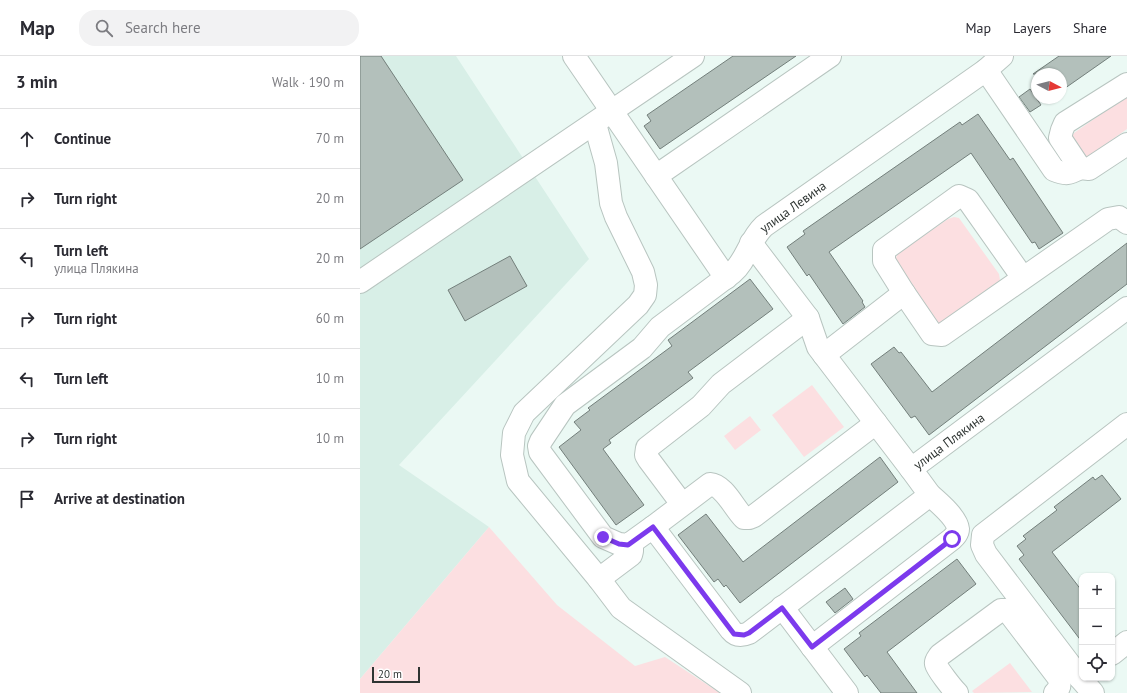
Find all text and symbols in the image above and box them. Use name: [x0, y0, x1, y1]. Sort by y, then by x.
search box: [79, 10, 359, 46]
text: Map: [20, 16, 55, 40]
icon: search: [93, 17, 115, 39]
text: Search here: [125, 18, 201, 37]
text: Map: [965, 19, 991, 37]
text: Layers: [1013, 19, 1051, 37]
text: Share: [1073, 19, 1107, 37]
north arrow: [1031, 68, 1067, 104]
text: 3 min: [16, 71, 57, 93]
text: Walk · 190 m: [272, 74, 344, 91]
icon: ahead: [16, 128, 38, 150]
text: Continue: [54, 129, 111, 148]
text: 70 m: [316, 130, 344, 147]
street label: улица Левина: [756, 177, 830, 237]
icon: right: [16, 188, 38, 210]
text: Turn right: [54, 189, 117, 208]
text: 20 m: [316, 190, 344, 207]
text: Turn left: [54, 241, 108, 260]
icon: left: [16, 248, 38, 270]
text: 20 m: [316, 250, 344, 267]
text: улица Плякина: [54, 260, 139, 277]
icon: right: [16, 308, 38, 330]
text: Turn right: [54, 309, 117, 328]
text: 60 m: [316, 310, 344, 327]
icon: left: [16, 368, 38, 390]
text: Turn left: [54, 369, 108, 388]
text: 10 m: [316, 370, 344, 387]
street label: улица Плякина: [910, 409, 988, 473]
icon: right: [16, 428, 38, 450]
text: Turn right: [54, 429, 117, 448]
text: 10 m: [316, 430, 344, 447]
icon: arrive: [16, 488, 38, 510]
text: Arrive at destination: [54, 489, 185, 508]
route end: [594, 528, 612, 546]
route start: [943, 530, 961, 548]
map controls: [1079, 573, 1115, 681]
button: +: [1079, 573, 1115, 609]
button: −: [1079, 609, 1115, 645]
button: locate: [1079, 645, 1115, 681]
scale bar: [372, 665, 420, 684]
text: 20 m: [378, 667, 402, 681]

